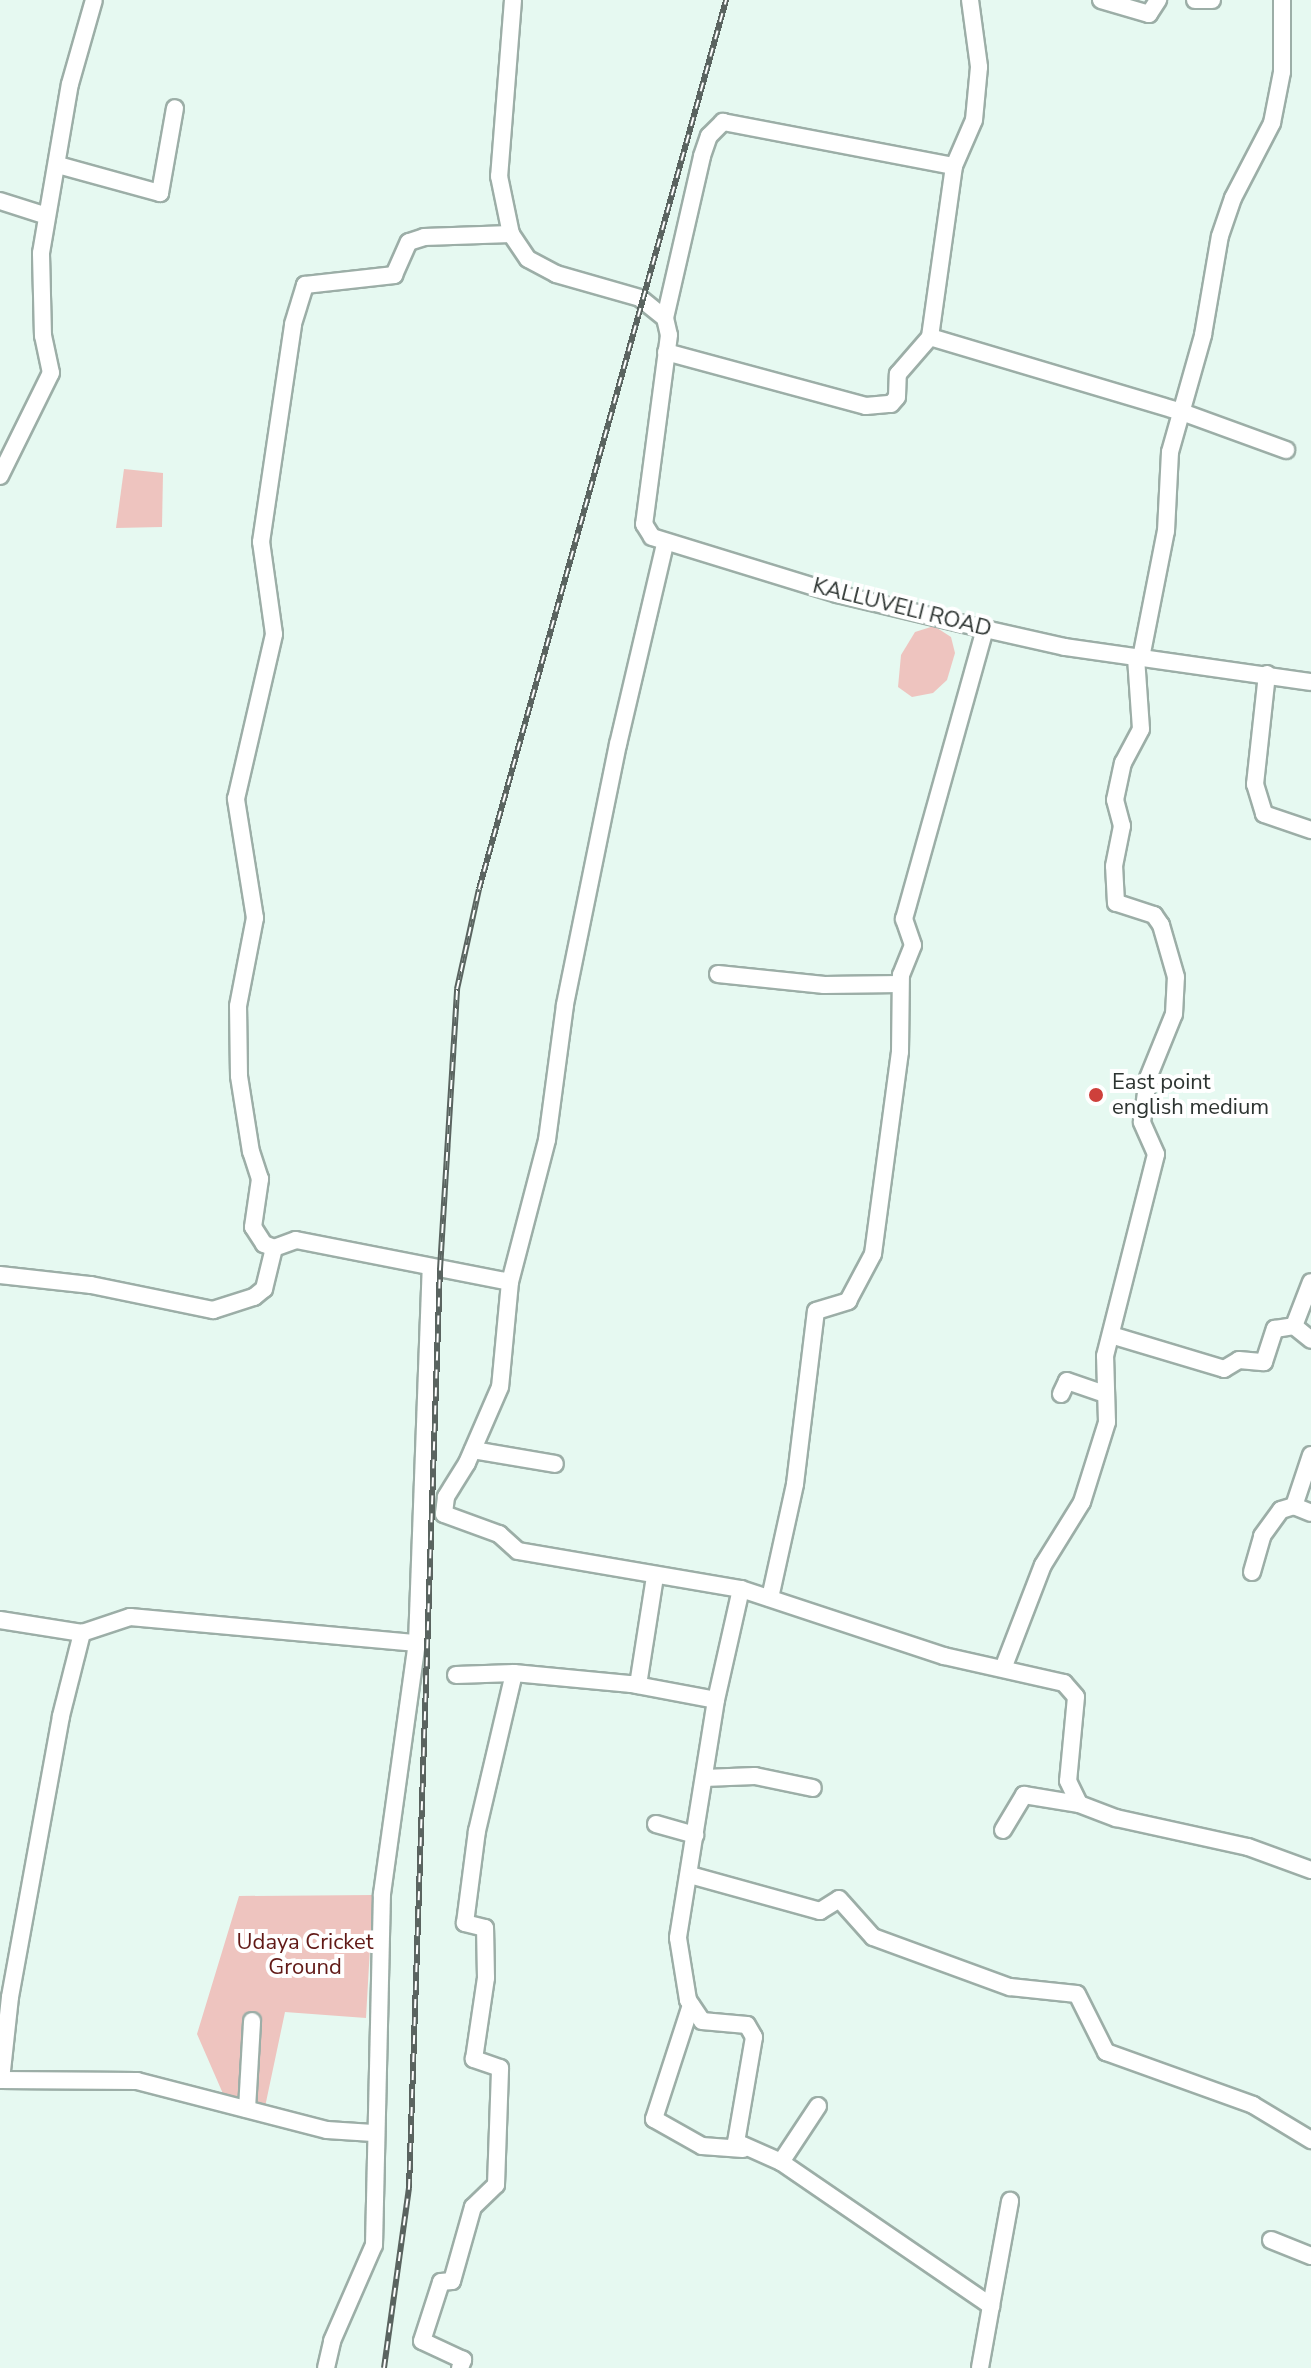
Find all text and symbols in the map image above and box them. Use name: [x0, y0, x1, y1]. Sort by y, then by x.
street label: KALLUVELI ROAD: [810, 573, 994, 643]
place label: East point english medium: [1112, 1069, 1269, 1120]
marker: East point english medium: [1087, 1086, 1105, 1104]
park label: Udaya Cricket Ground: [237, 1929, 373, 1980]

